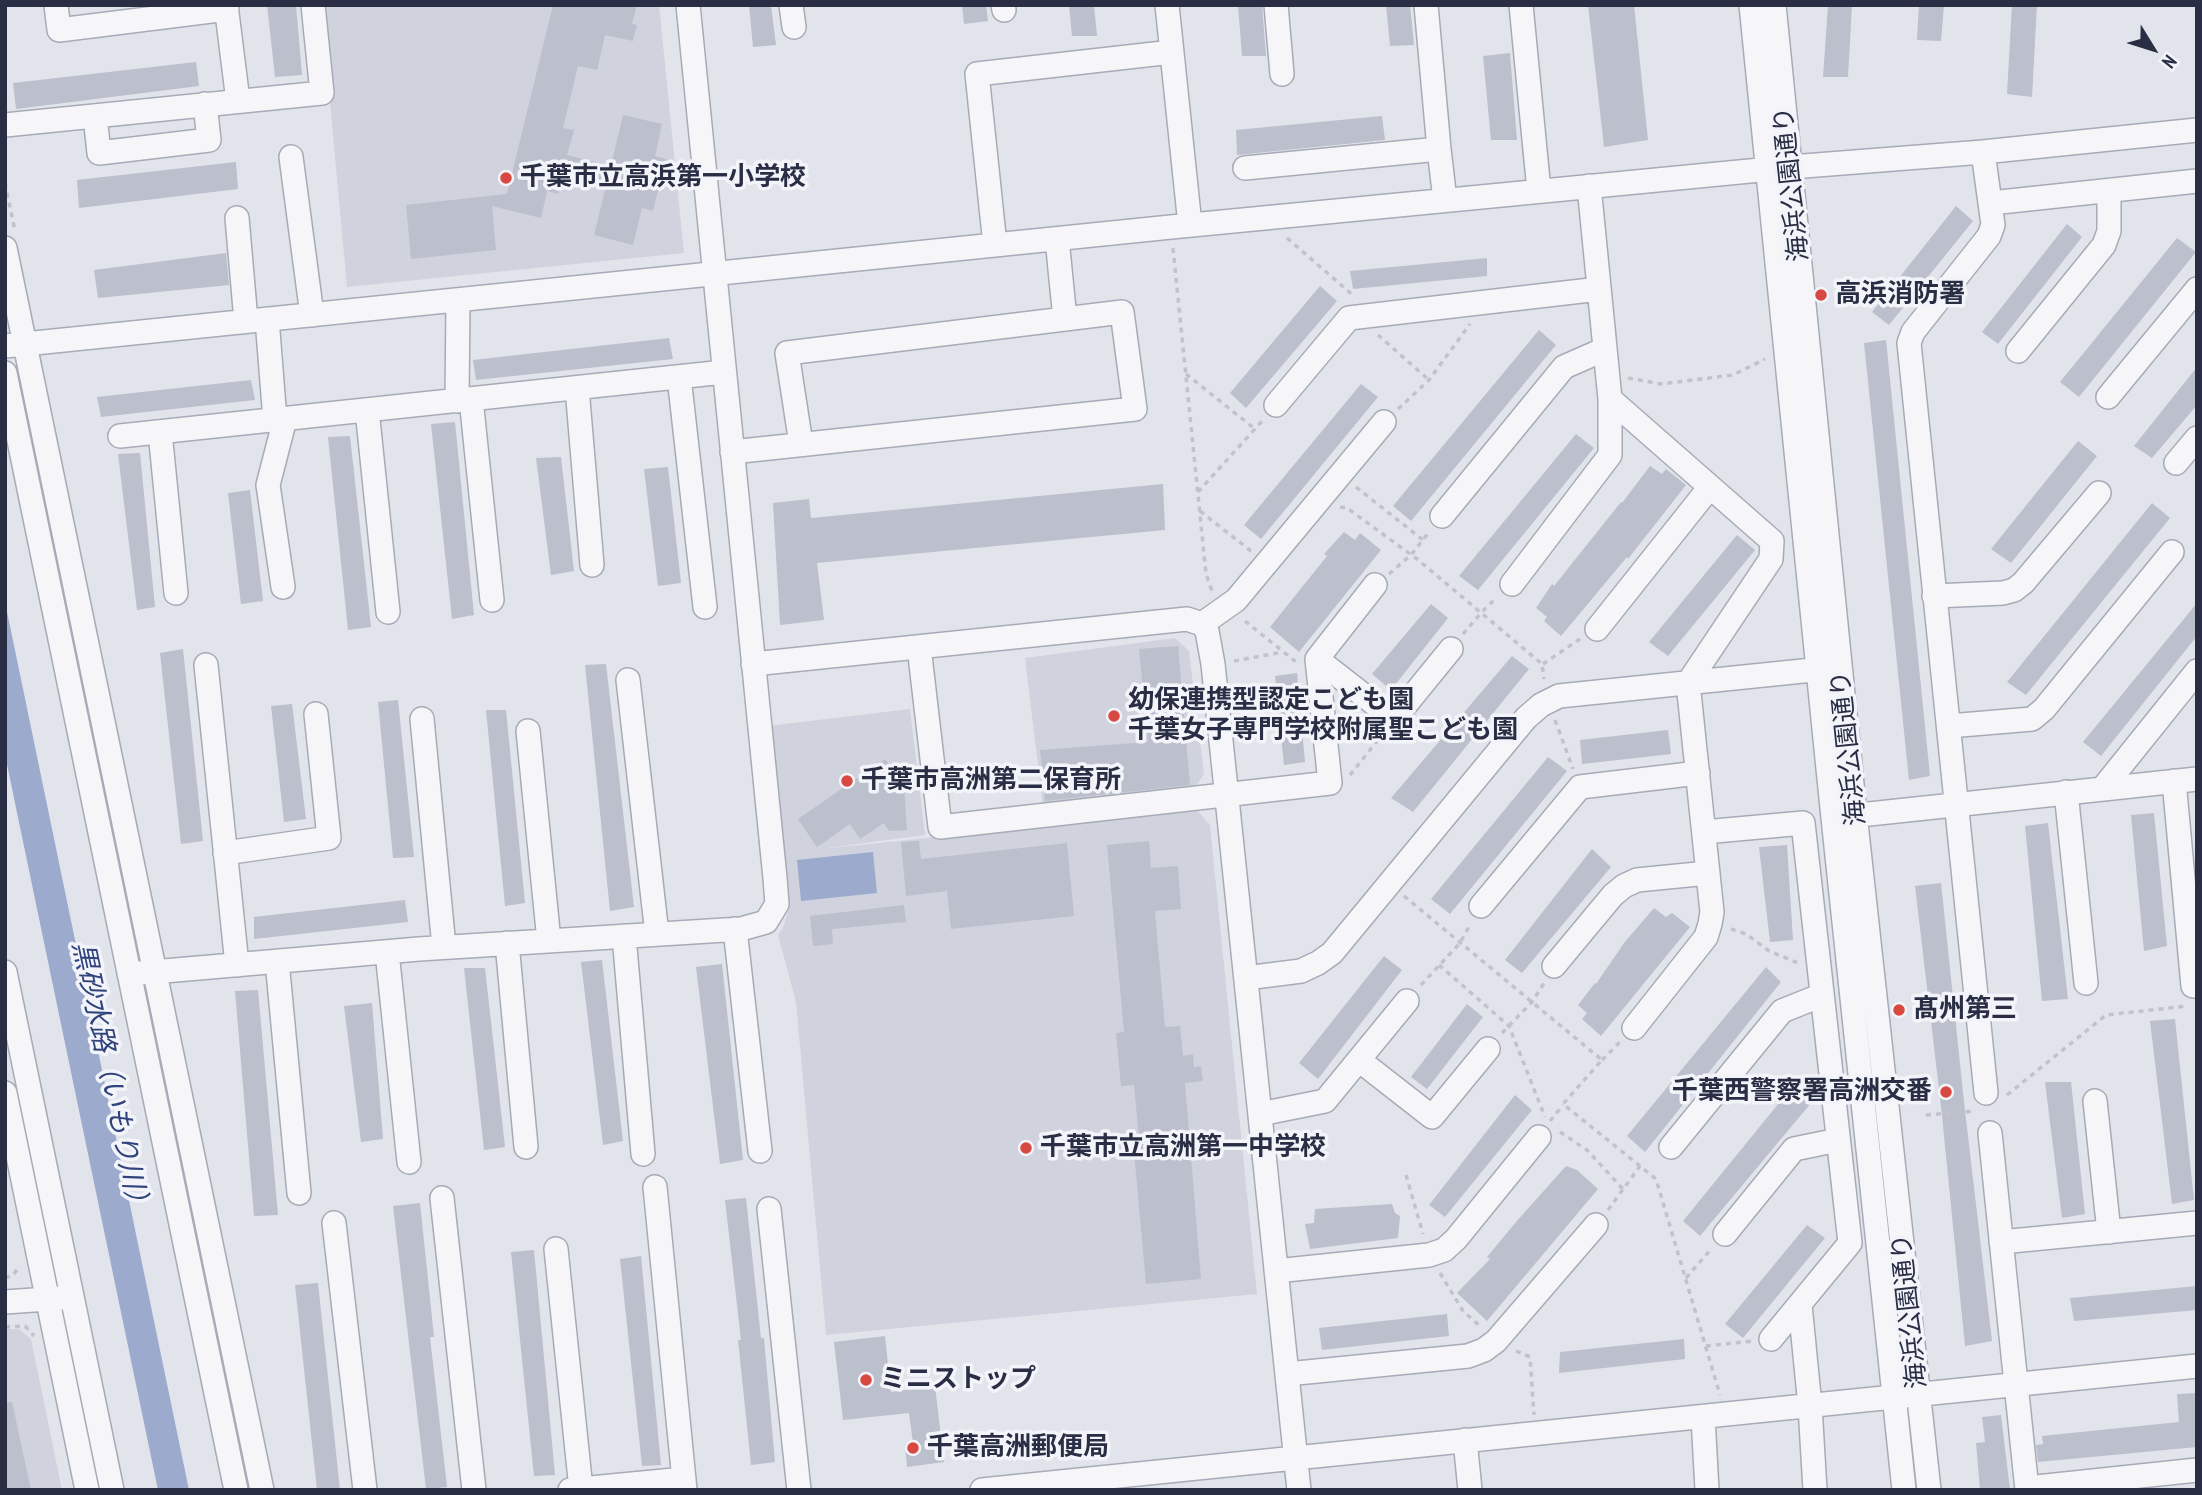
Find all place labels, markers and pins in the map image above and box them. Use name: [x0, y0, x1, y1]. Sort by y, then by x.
place label: 千葉市立高浜第一小学校: [520, 162, 806, 194]
marker: 千葉市立高浜第一小学校: [498, 170, 514, 186]
place label: 高浜消防署: [1835, 279, 1965, 311]
marker: 高浜消防署: [1813, 287, 1829, 303]
place label: 幼保連携型認定こども園 千葉女子専門学校附属聖こども園: [1128, 685, 1518, 746]
marker: 幼保連携型認定こども園 千葉女子専門学校附属聖こども園: [1106, 708, 1122, 724]
place label: 千葉市高洲第二保育所: [861, 765, 1121, 797]
marker: 千葉市高洲第二保育所: [839, 773, 855, 789]
place label: 髙州第三: [1913, 994, 2017, 1026]
marker: 髙州第三: [1891, 1002, 1907, 1018]
place label: 千葉西警察署高洲交番: [1672, 1076, 1932, 1108]
marker: 千葉西警察署高洲交番: [1938, 1084, 1954, 1100]
place label: 千葉市立高洲第一中学校: [1040, 1132, 1326, 1164]
marker: 千葉市立高洲第一中学校: [1018, 1140, 1034, 1156]
place label: ミニストップ: [880, 1364, 1036, 1396]
marker: ミニストップ: [858, 1372, 874, 1388]
place label: 千葉高洲郵便局: [927, 1432, 1109, 1464]
marker: 千葉高洲郵便局: [905, 1440, 921, 1456]

